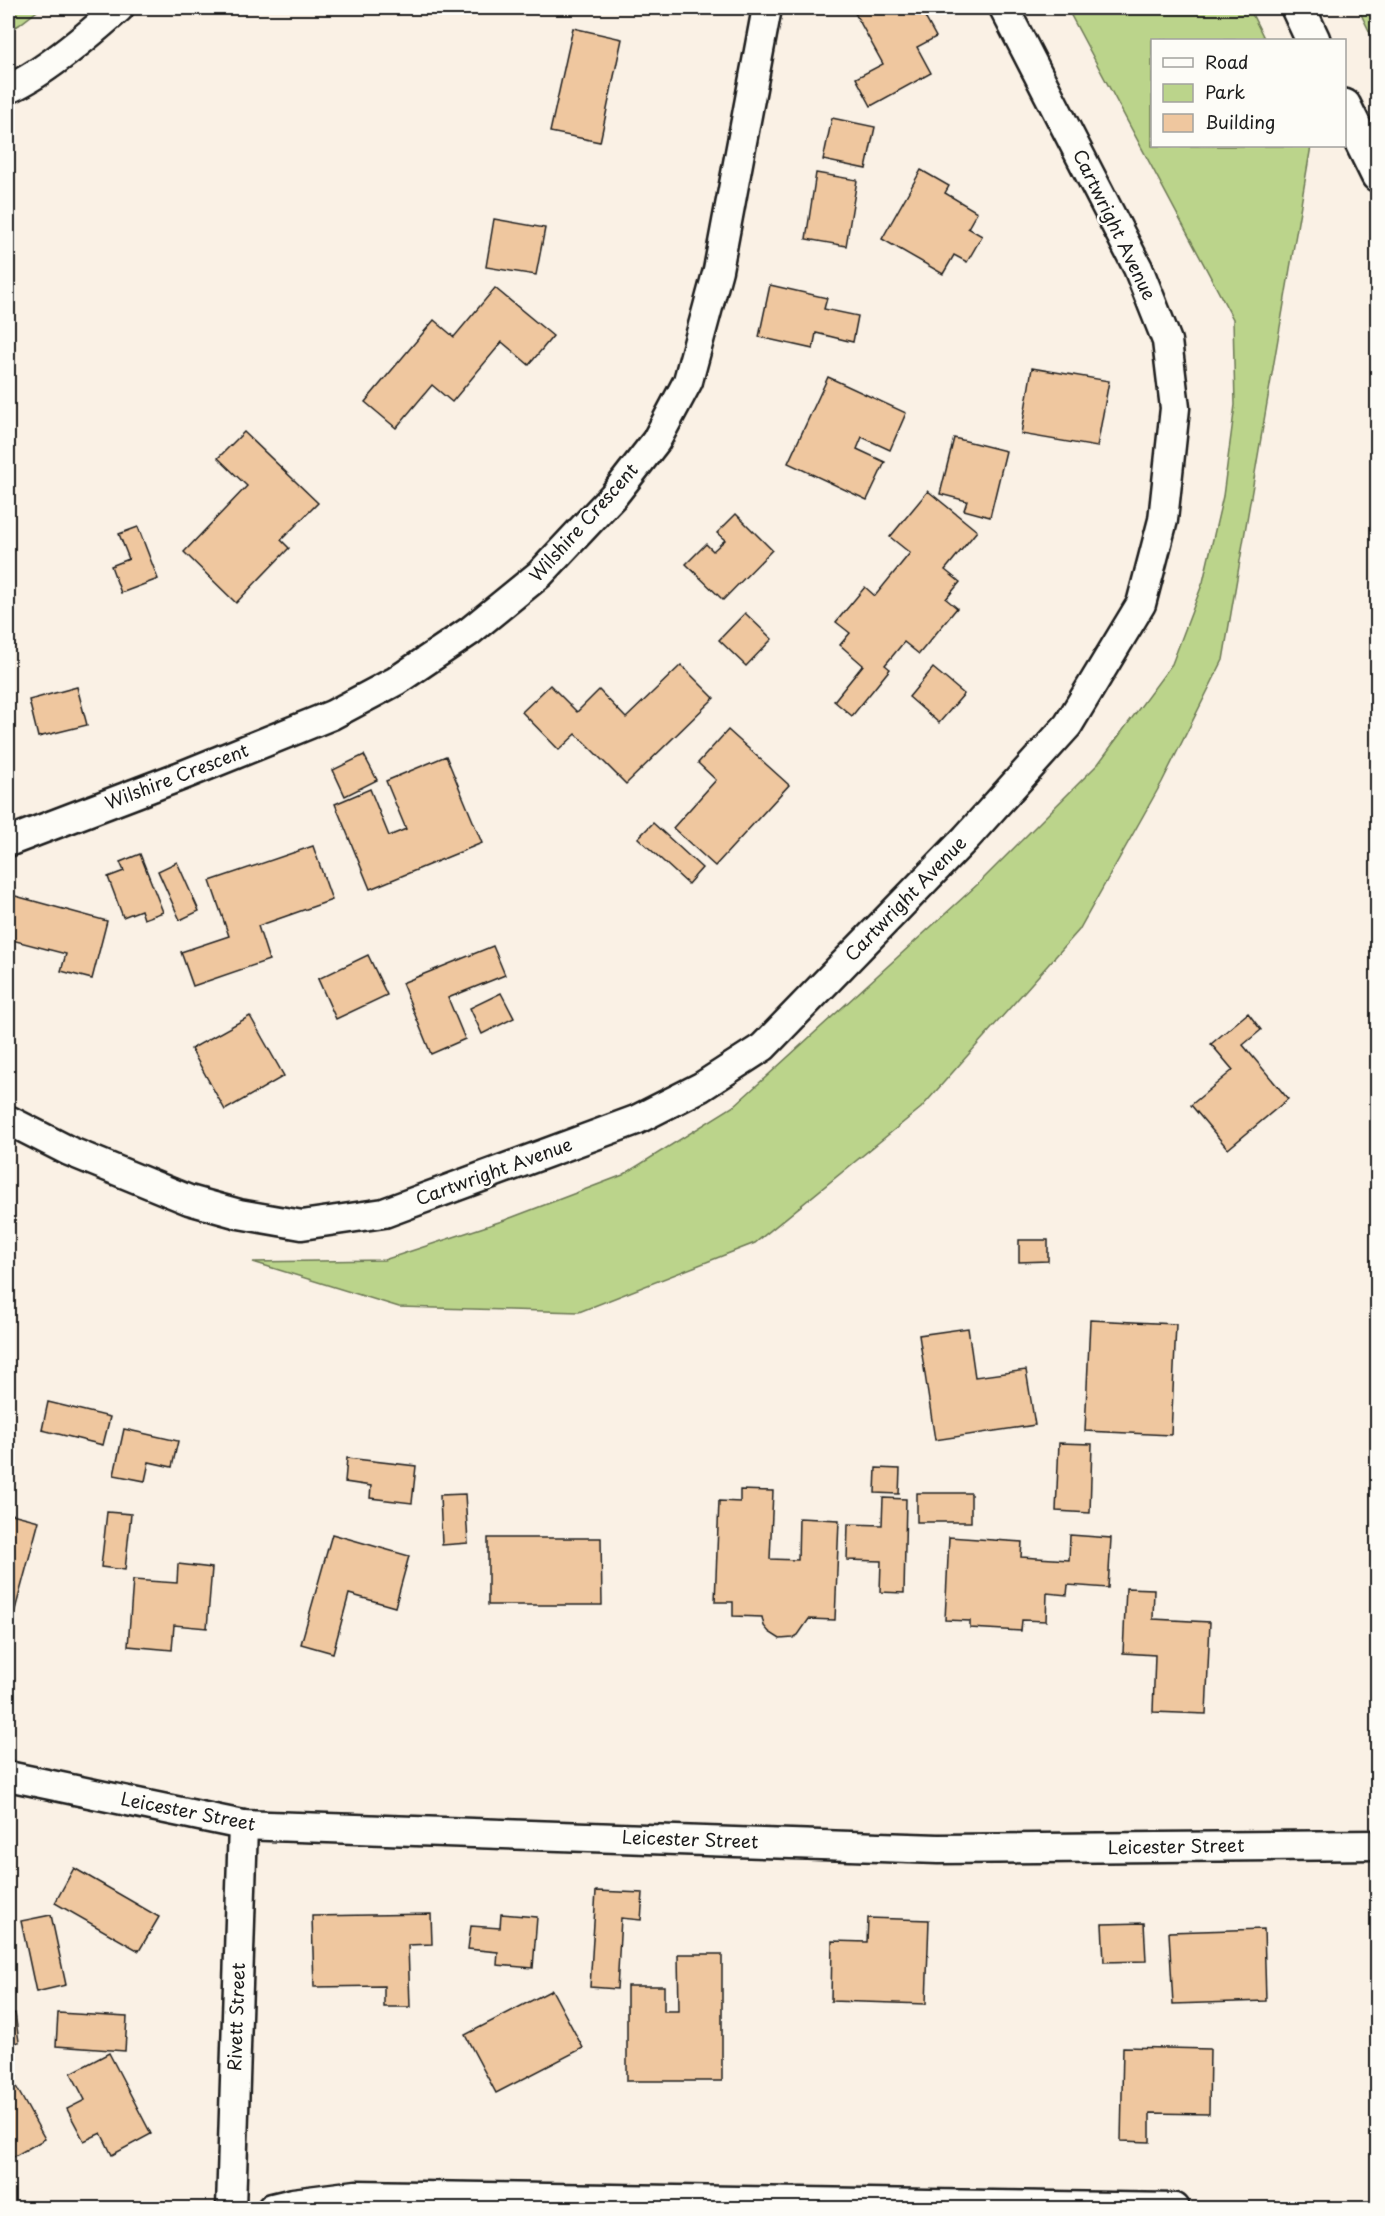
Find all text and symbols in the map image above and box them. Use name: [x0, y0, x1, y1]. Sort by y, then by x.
legend: [1151, 39, 1346, 147]
text: Road: [1205, 48, 1249, 75]
text: Park: [1205, 78, 1245, 105]
text: Building: [1205, 108, 1275, 135]
street label: Cartwright Avenue: [1067, 144, 1164, 304]
street label: Wilshire Crescent: [522, 457, 644, 587]
street label: Wilshire Crescent: [101, 736, 252, 815]
street label: Cartwright Avenue: [838, 829, 972, 967]
street label: Cartwright Avenue: [411, 1130, 576, 1211]
street label: Leicester Street: [119, 1784, 258, 1837]
street label: Leicester Street: [621, 1823, 759, 1854]
street label: Leicester Street: [1107, 1831, 1245, 1860]
street label: Rivett Street: [220, 1962, 251, 2072]

